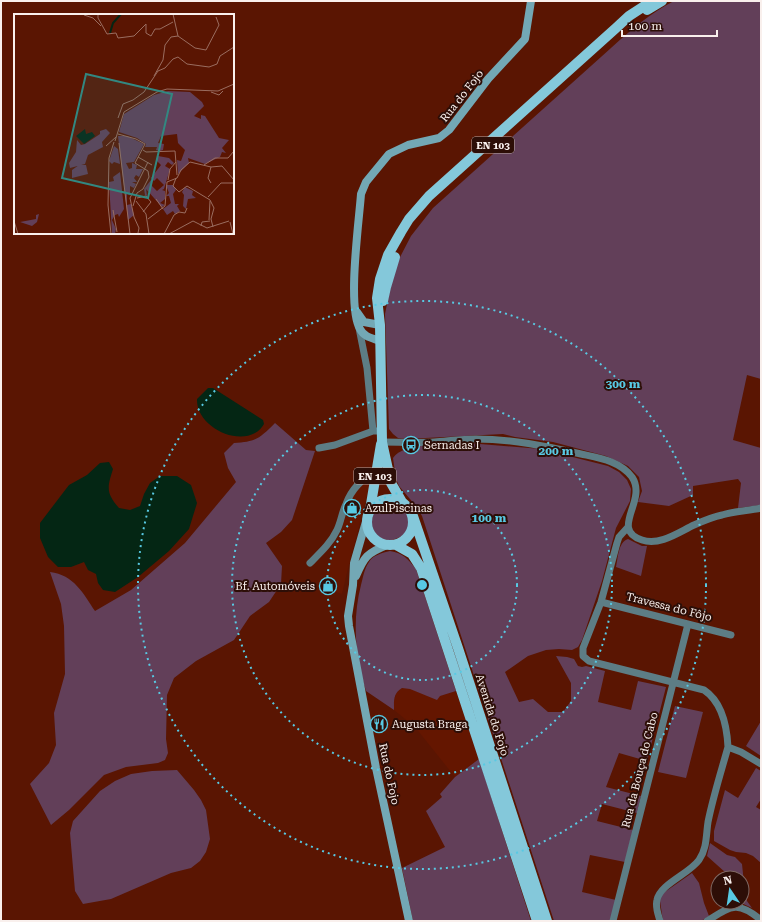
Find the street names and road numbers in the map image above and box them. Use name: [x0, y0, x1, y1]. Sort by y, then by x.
street label: Rua do Fojo: [438, 67, 487, 125]
road number: EN 103: [472, 137, 514, 153]
road number: EN 103: [354, 468, 396, 484]
street label: Travessa do Fôjo: [625, 590, 714, 624]
street label: Avenida do Fojo: [473, 672, 511, 758]
street label: Rua da Bouça do Cabo: [619, 710, 661, 829]
street label: Rua do Fojo: [376, 742, 402, 806]

